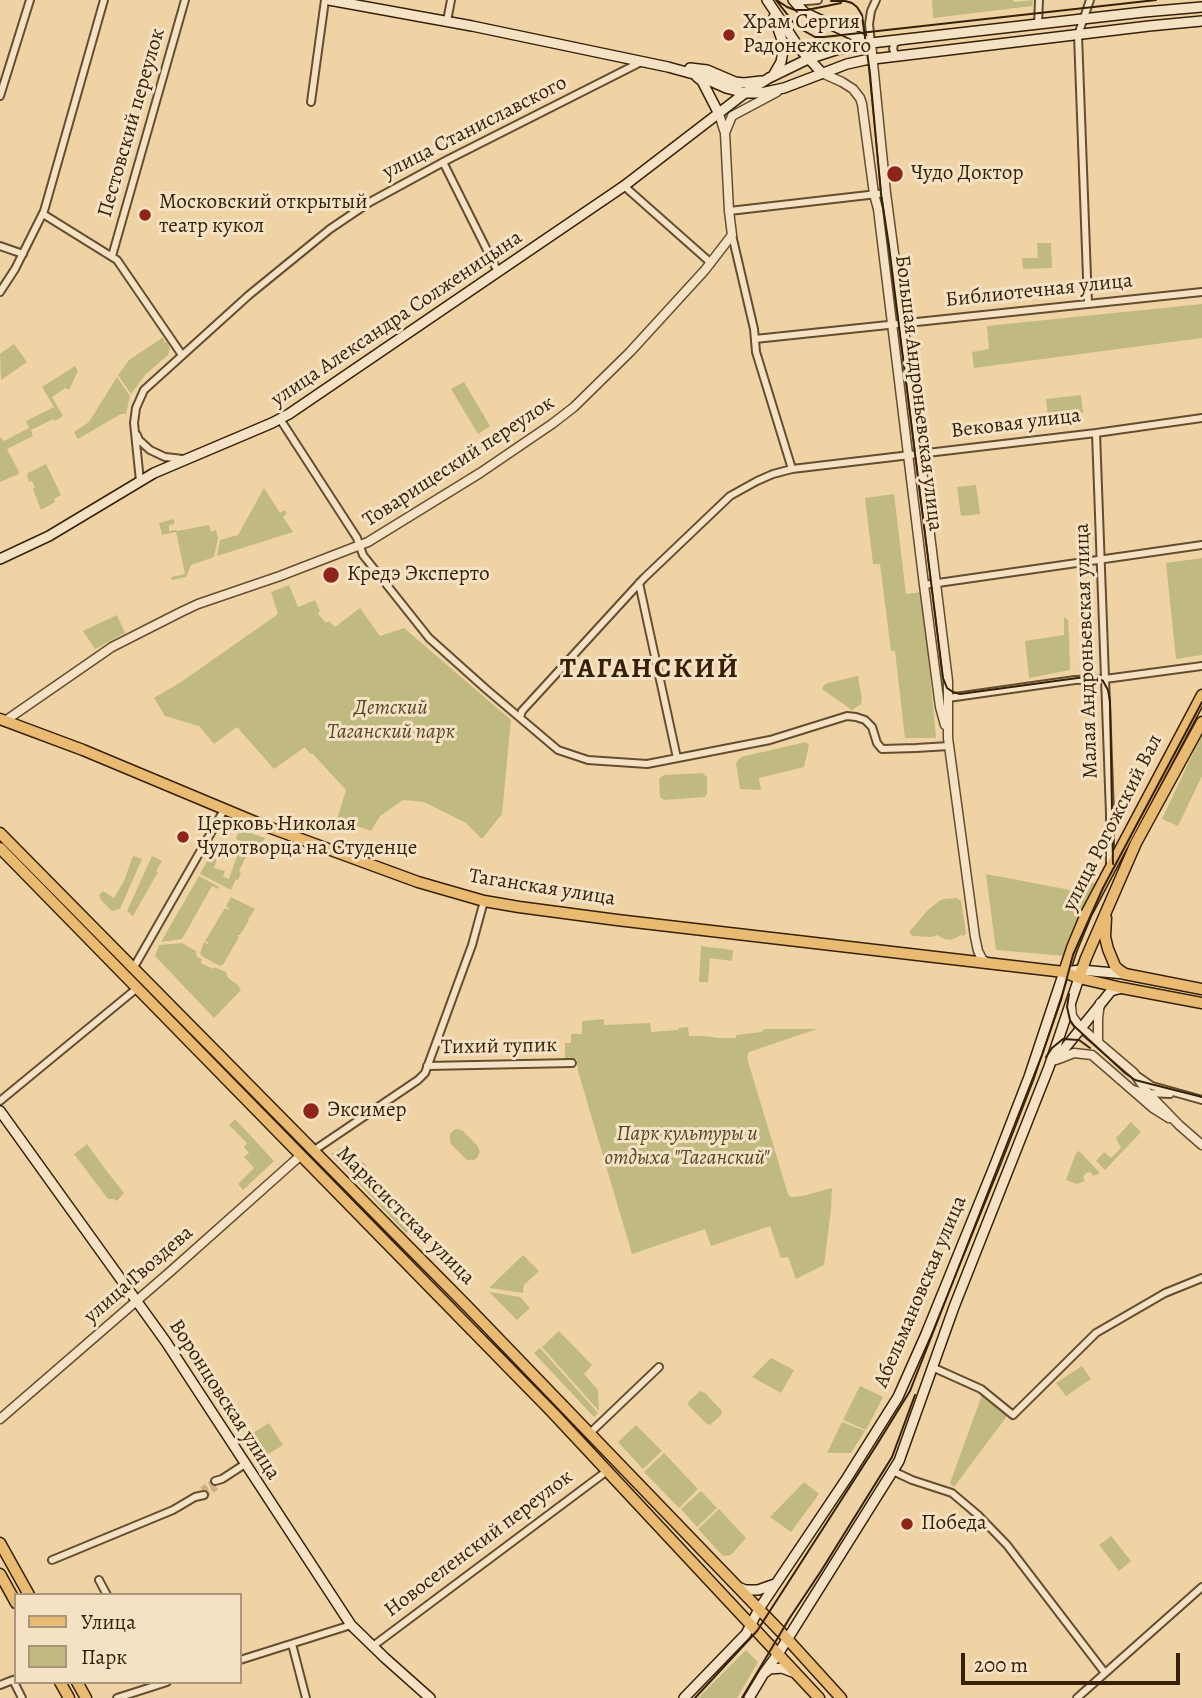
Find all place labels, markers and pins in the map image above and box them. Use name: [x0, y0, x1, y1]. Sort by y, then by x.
place label: Храм Сергия Радонежского: [743, 10, 871, 60]
marker: Храм Сергия Радонежского: [721, 27, 737, 43]
place label: Чудо Доктор: [911, 161, 1023, 187]
marker: Чудо Доктор: [885, 164, 905, 184]
place label: Московский открытый театр кукол: [159, 190, 367, 240]
marker: Московский открытый театр кукол: [137, 207, 153, 223]
place label: Кредэ Эксперто: [347, 562, 490, 588]
marker: Кредэ Эксперто: [321, 565, 341, 585]
place label: Церковь Николая Чудотворца на Студенце: [197, 812, 417, 862]
marker: Церковь Николая Чудотворца на Студенце: [175, 829, 191, 845]
place label: Эксимер: [327, 1098, 407, 1124]
marker: Эксимер: [301, 1101, 321, 1121]
place label: Победа: [921, 1511, 987, 1537]
marker: Победа: [899, 1516, 915, 1532]

